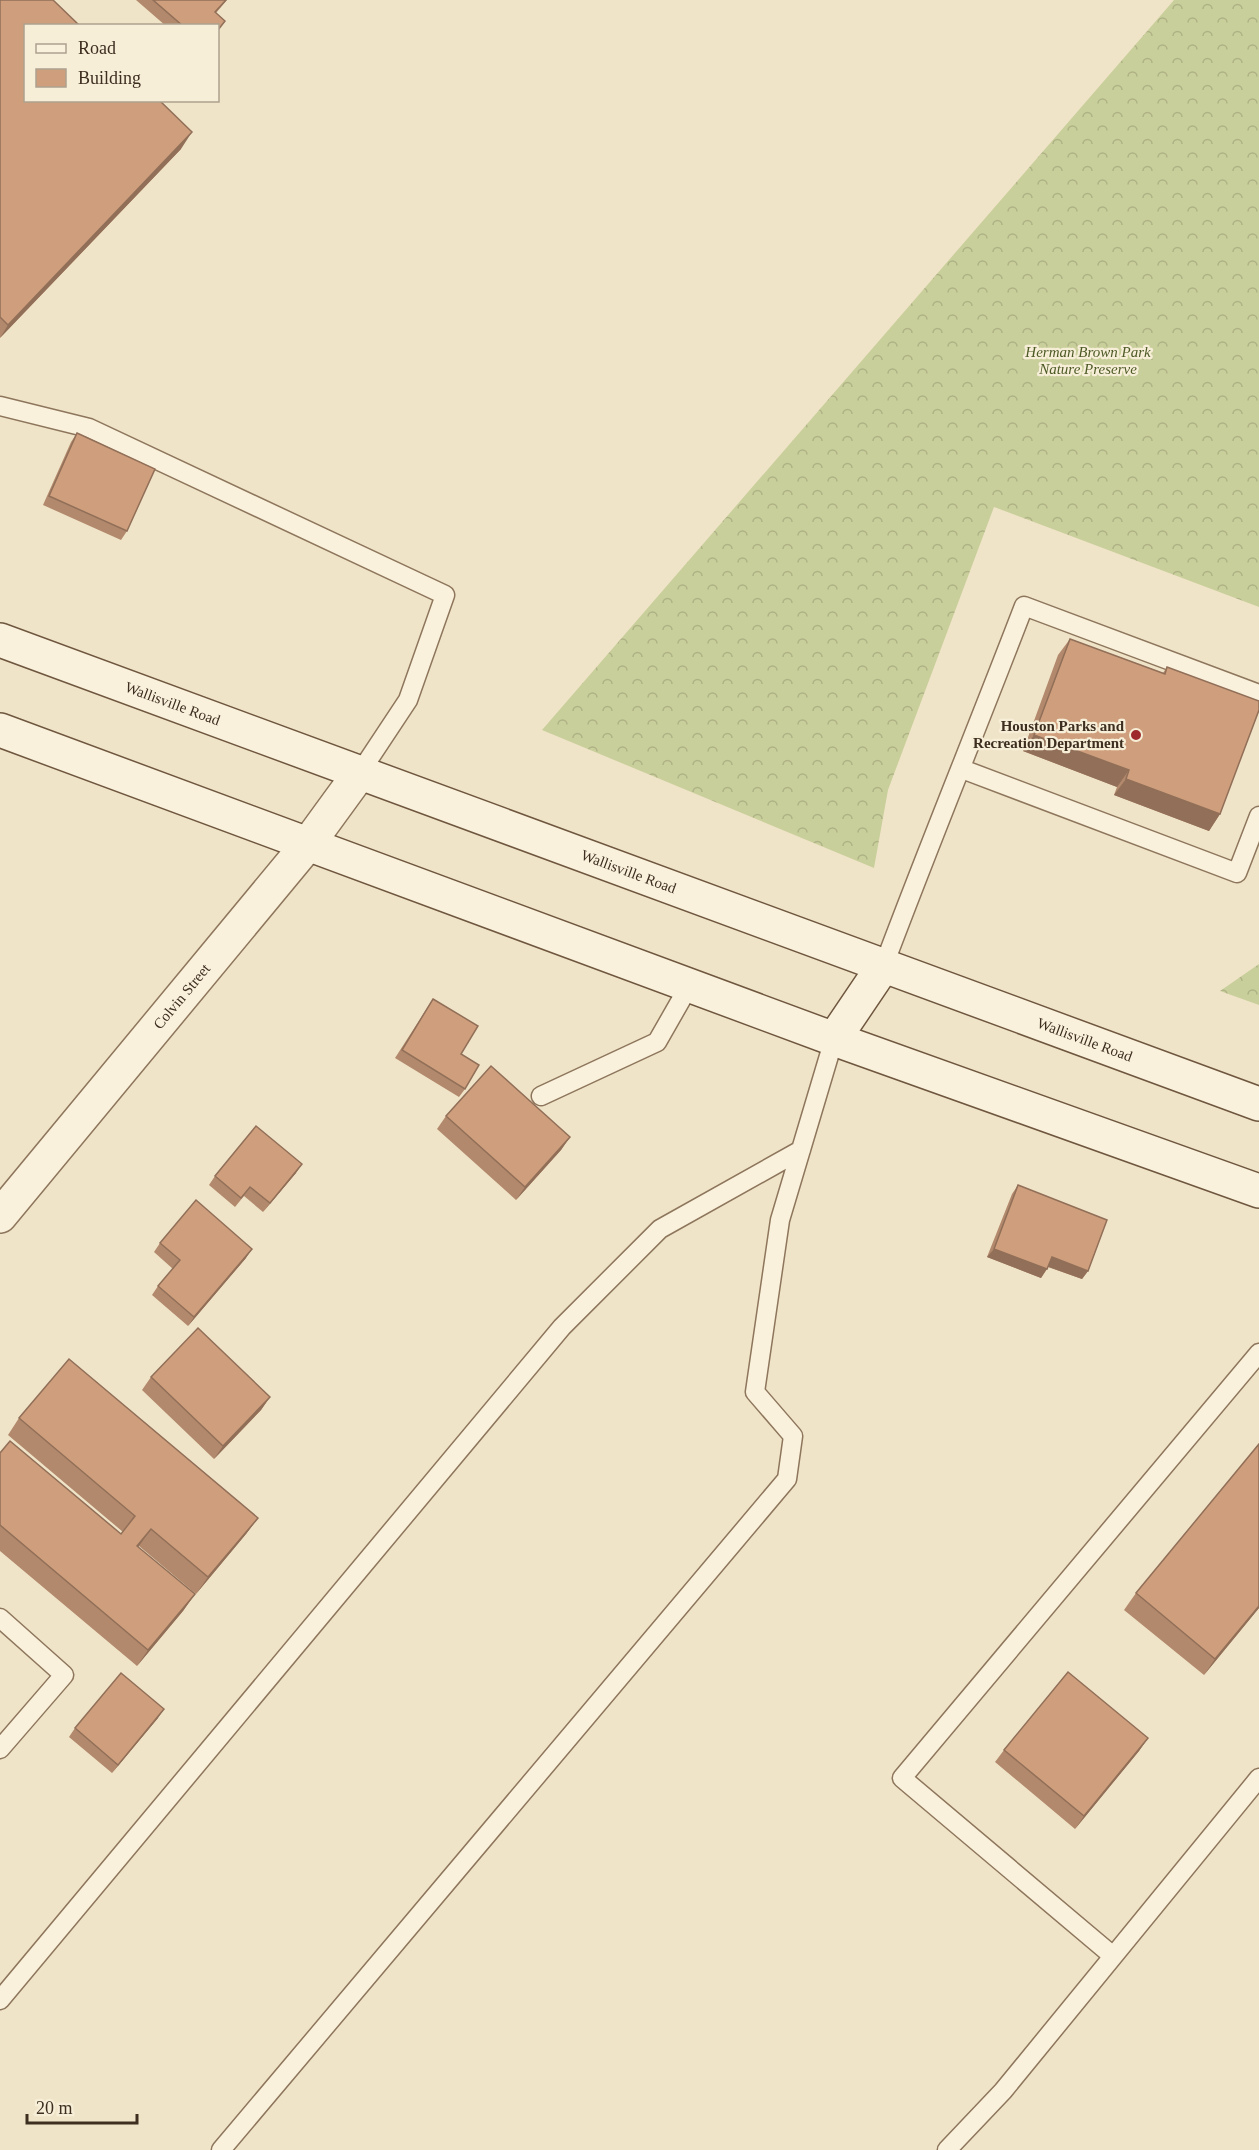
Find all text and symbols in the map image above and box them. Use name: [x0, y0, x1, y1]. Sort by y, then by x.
legend: [24, 24, 219, 102]
text: Road: [78, 38, 116, 58]
text: Building: [78, 68, 141, 88]
park label: Herman Brown Park Nature Preserve: [1024, 344, 1151, 377]
street label: Wallisville Road: [123, 679, 223, 729]
place label: Houston Parks and Recreation Department: [973, 718, 1125, 751]
marker: Houston Parks and Recreation Department: [1129, 728, 1143, 742]
street label: Wallisville Road: [579, 847, 679, 897]
street label: Colvin Street: [150, 960, 214, 1032]
street label: Wallisville Road: [1035, 1015, 1135, 1065]
scale bar: [27, 2087, 136, 2125]
text: 20 m: [36, 2098, 73, 2118]

